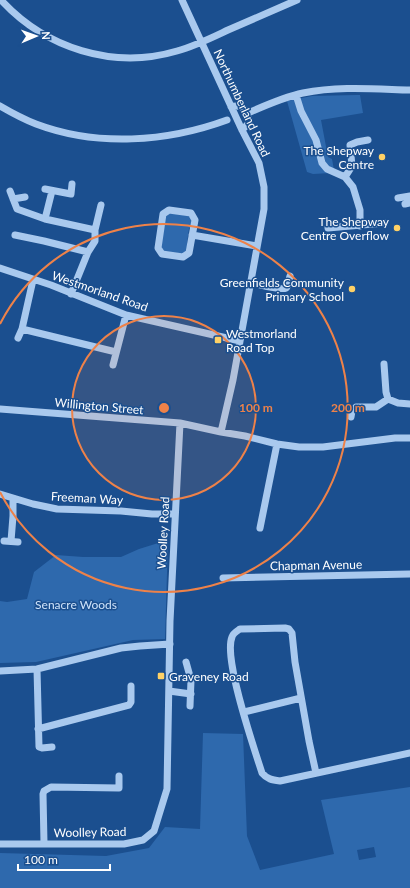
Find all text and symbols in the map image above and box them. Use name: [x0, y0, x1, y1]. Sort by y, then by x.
north arrow: [16, 16, 56, 56]
text: N: [40, 31, 53, 40]
street label: Northumberland Road: [210, 47, 274, 159]
place label: The Shepway Centre: [303, 143, 375, 172]
marker: The Shepway Centre: [377, 152, 387, 162]
place label: The Shepway Centre Overflow: [301, 214, 390, 243]
marker: The Shepway Centre Overflow: [392, 223, 402, 233]
street label: Westmorland Road: [50, 268, 150, 314]
place label: Greenfields Community Primary School: [220, 275, 345, 304]
marker: Greenfields Community Primary School: [347, 284, 357, 294]
place label: Westmorland Road Top: [226, 326, 297, 355]
marker: Westmorland Road Top: [213, 335, 223, 345]
street label: Willington Street: [54, 395, 145, 417]
text: 100 m: [239, 400, 273, 415]
text: 200 m: [331, 400, 365, 415]
centre of rings: [157, 401, 171, 415]
street label: Freeman Way: [51, 489, 124, 507]
street label: Woolley Road: [154, 496, 172, 570]
street label: Chapman Avenue: [270, 557, 362, 573]
park label: Senacre Woods: [35, 597, 117, 612]
place label: Graveney Road: [169, 669, 249, 684]
marker: Graveney Road: [156, 671, 166, 681]
street label: Woolley Road: [53, 824, 127, 840]
scale bar: [18, 846, 110, 872]
text: 100 m: [24, 852, 58, 867]

